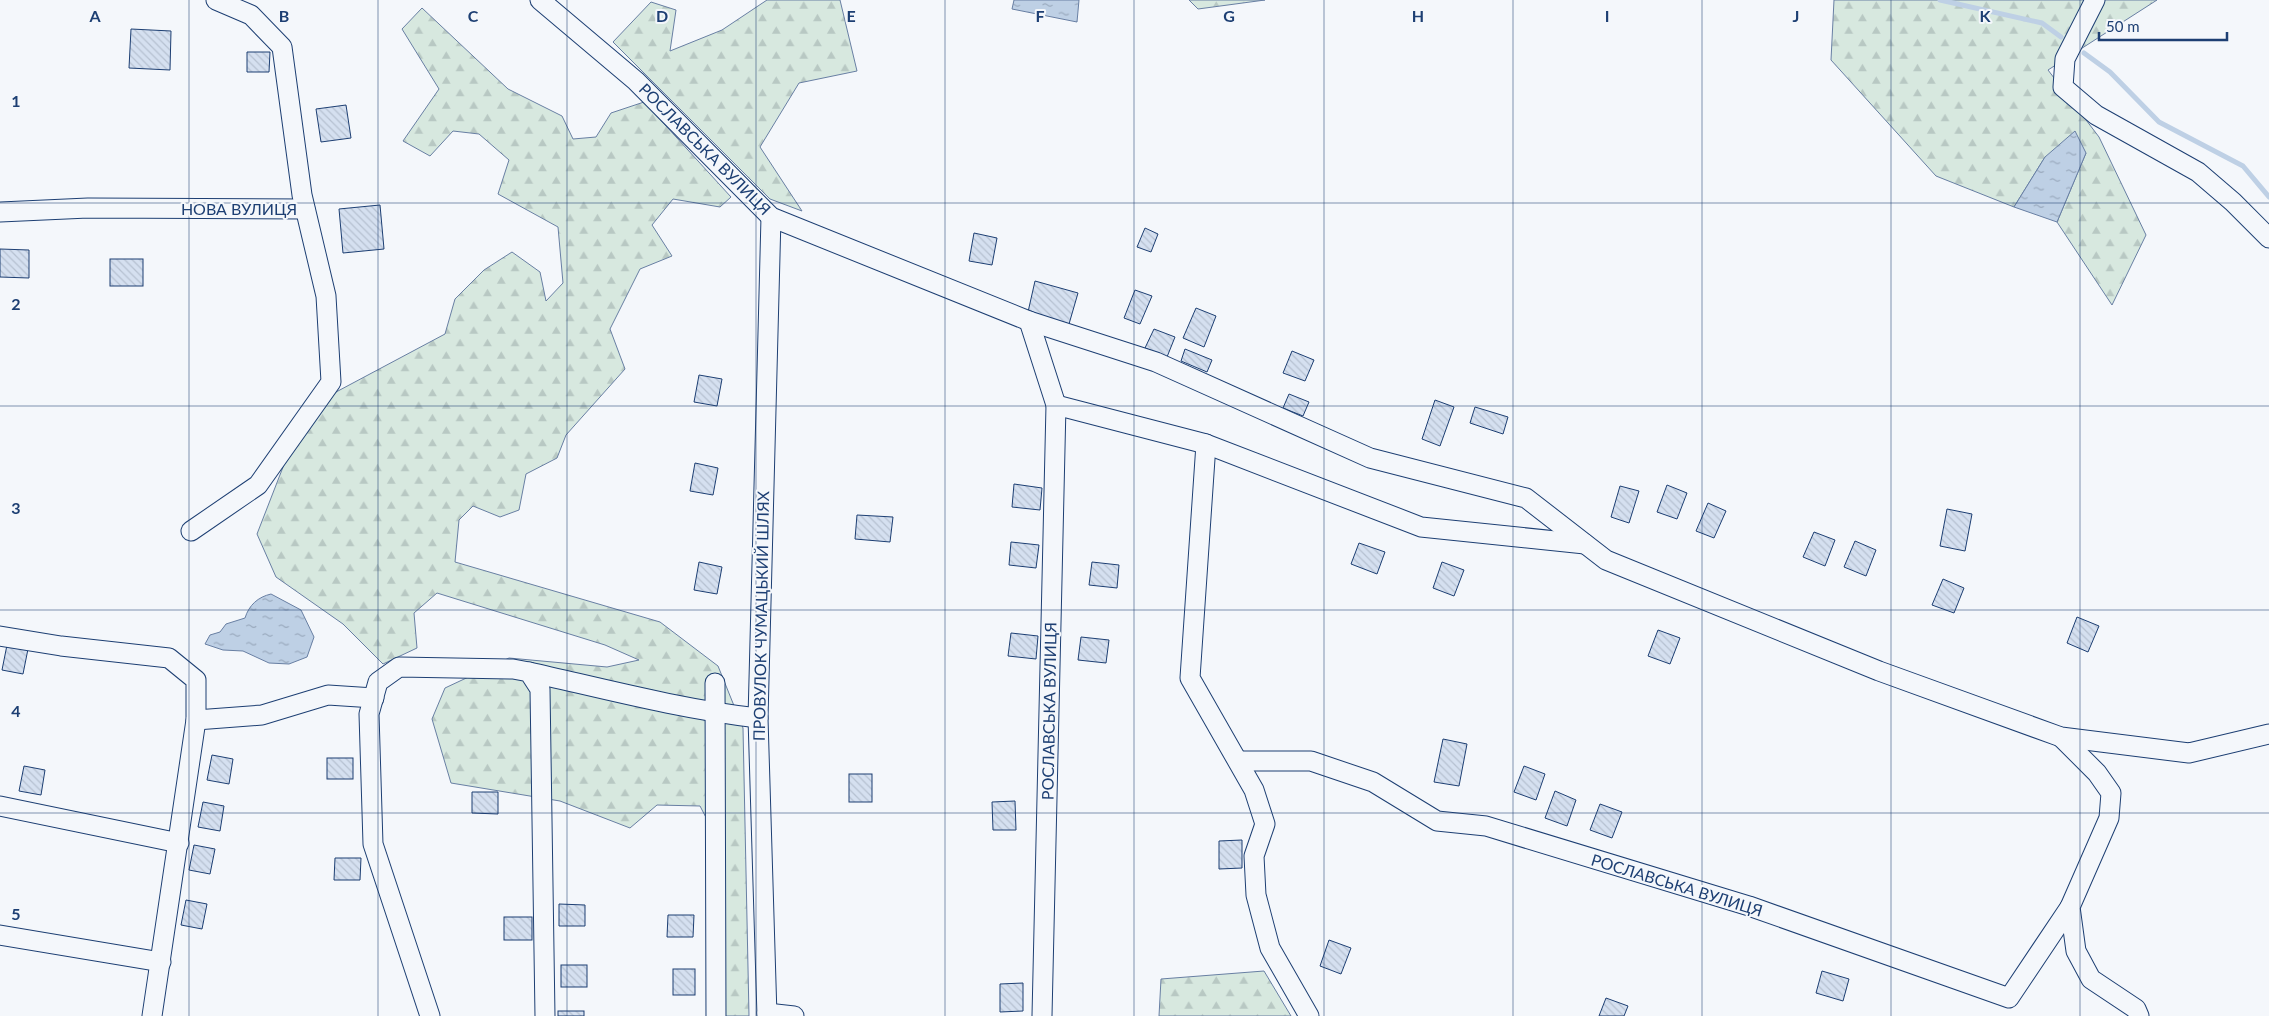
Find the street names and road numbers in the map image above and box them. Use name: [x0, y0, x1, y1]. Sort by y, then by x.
street label: РОСЛАВСЬКА ВУЛИЦЯ: [636, 79, 775, 218]
street label: НОВА ВУЛИЦЯ: [181, 199, 297, 218]
street label: ПРОВУЛОК ЧУМАЦЬКИЙ ШЛЯХ: [749, 490, 772, 741]
street label: РОСЛАВСЬКА ВУЛИЦЯ: [1037, 622, 1060, 800]
street label: РОСЛАВСЬКА ВУЛИЦЯ: [1589, 849, 1765, 920]

